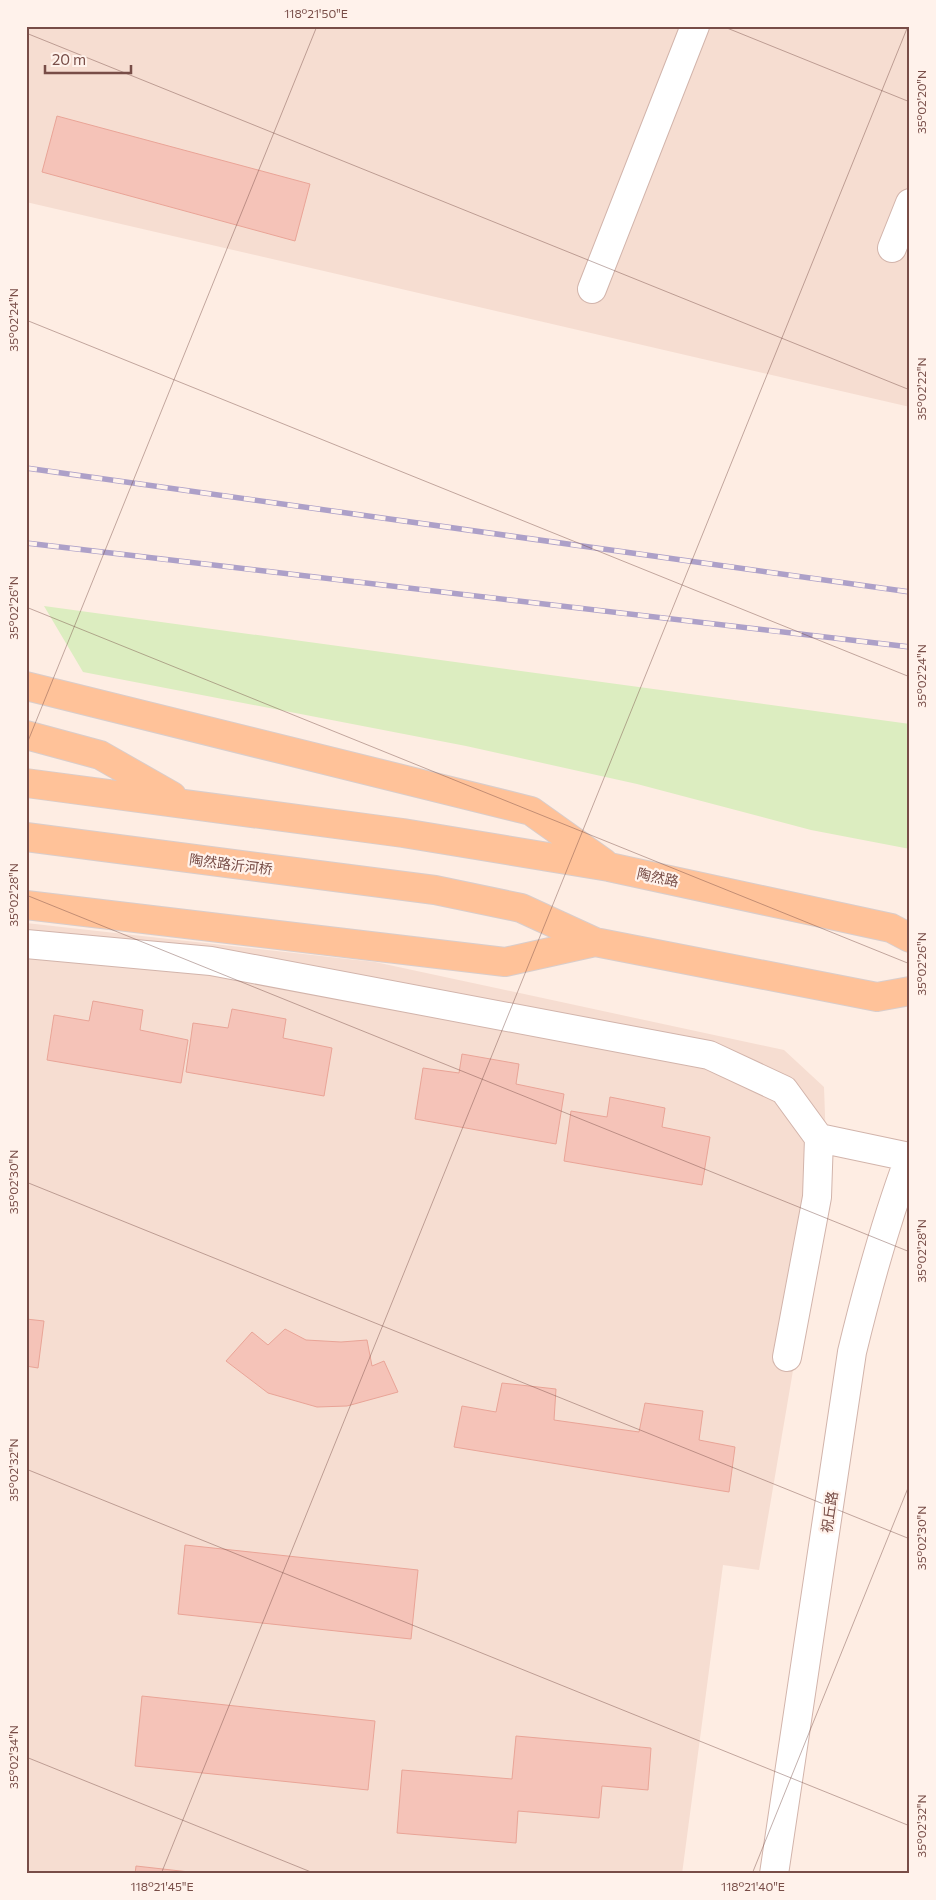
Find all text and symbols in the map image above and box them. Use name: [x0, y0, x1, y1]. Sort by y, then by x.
text: 118°21'50"E: [284, 6, 348, 20]
scale bar: [45, 42, 131, 74]
text: 20 m: [52, 50, 86, 68]
text: 35°02'20"N: [914, 70, 928, 134]
text: 35°02'24"N: [6, 288, 20, 352]
text: 35°02'22"N: [914, 357, 928, 421]
text: 35°02'26"N: [6, 576, 20, 640]
text: 35°02'24"N: [914, 644, 928, 708]
street label: 陶然路沂河桥: [188, 850, 274, 878]
text: 35°02'28"N: [6, 863, 20, 927]
street label: 陶然路: [636, 864, 680, 890]
text: 35°02'26"N: [914, 932, 928, 996]
text: 35°02'30"N: [6, 1150, 20, 1214]
text: 35°02'28"N: [914, 1219, 928, 1283]
text: 35°02'32"N: [6, 1438, 20, 1502]
street label: 祝丘路: [817, 1490, 841, 1534]
text: 35°02'30"N: [914, 1506, 928, 1570]
text: 35°02'34"N: [6, 1725, 20, 1789]
text: 35°02'32"N: [914, 1794, 928, 1858]
text: 118°21'45"E: [130, 1879, 194, 1893]
text: 118°21'40"E: [721, 1879, 785, 1893]

